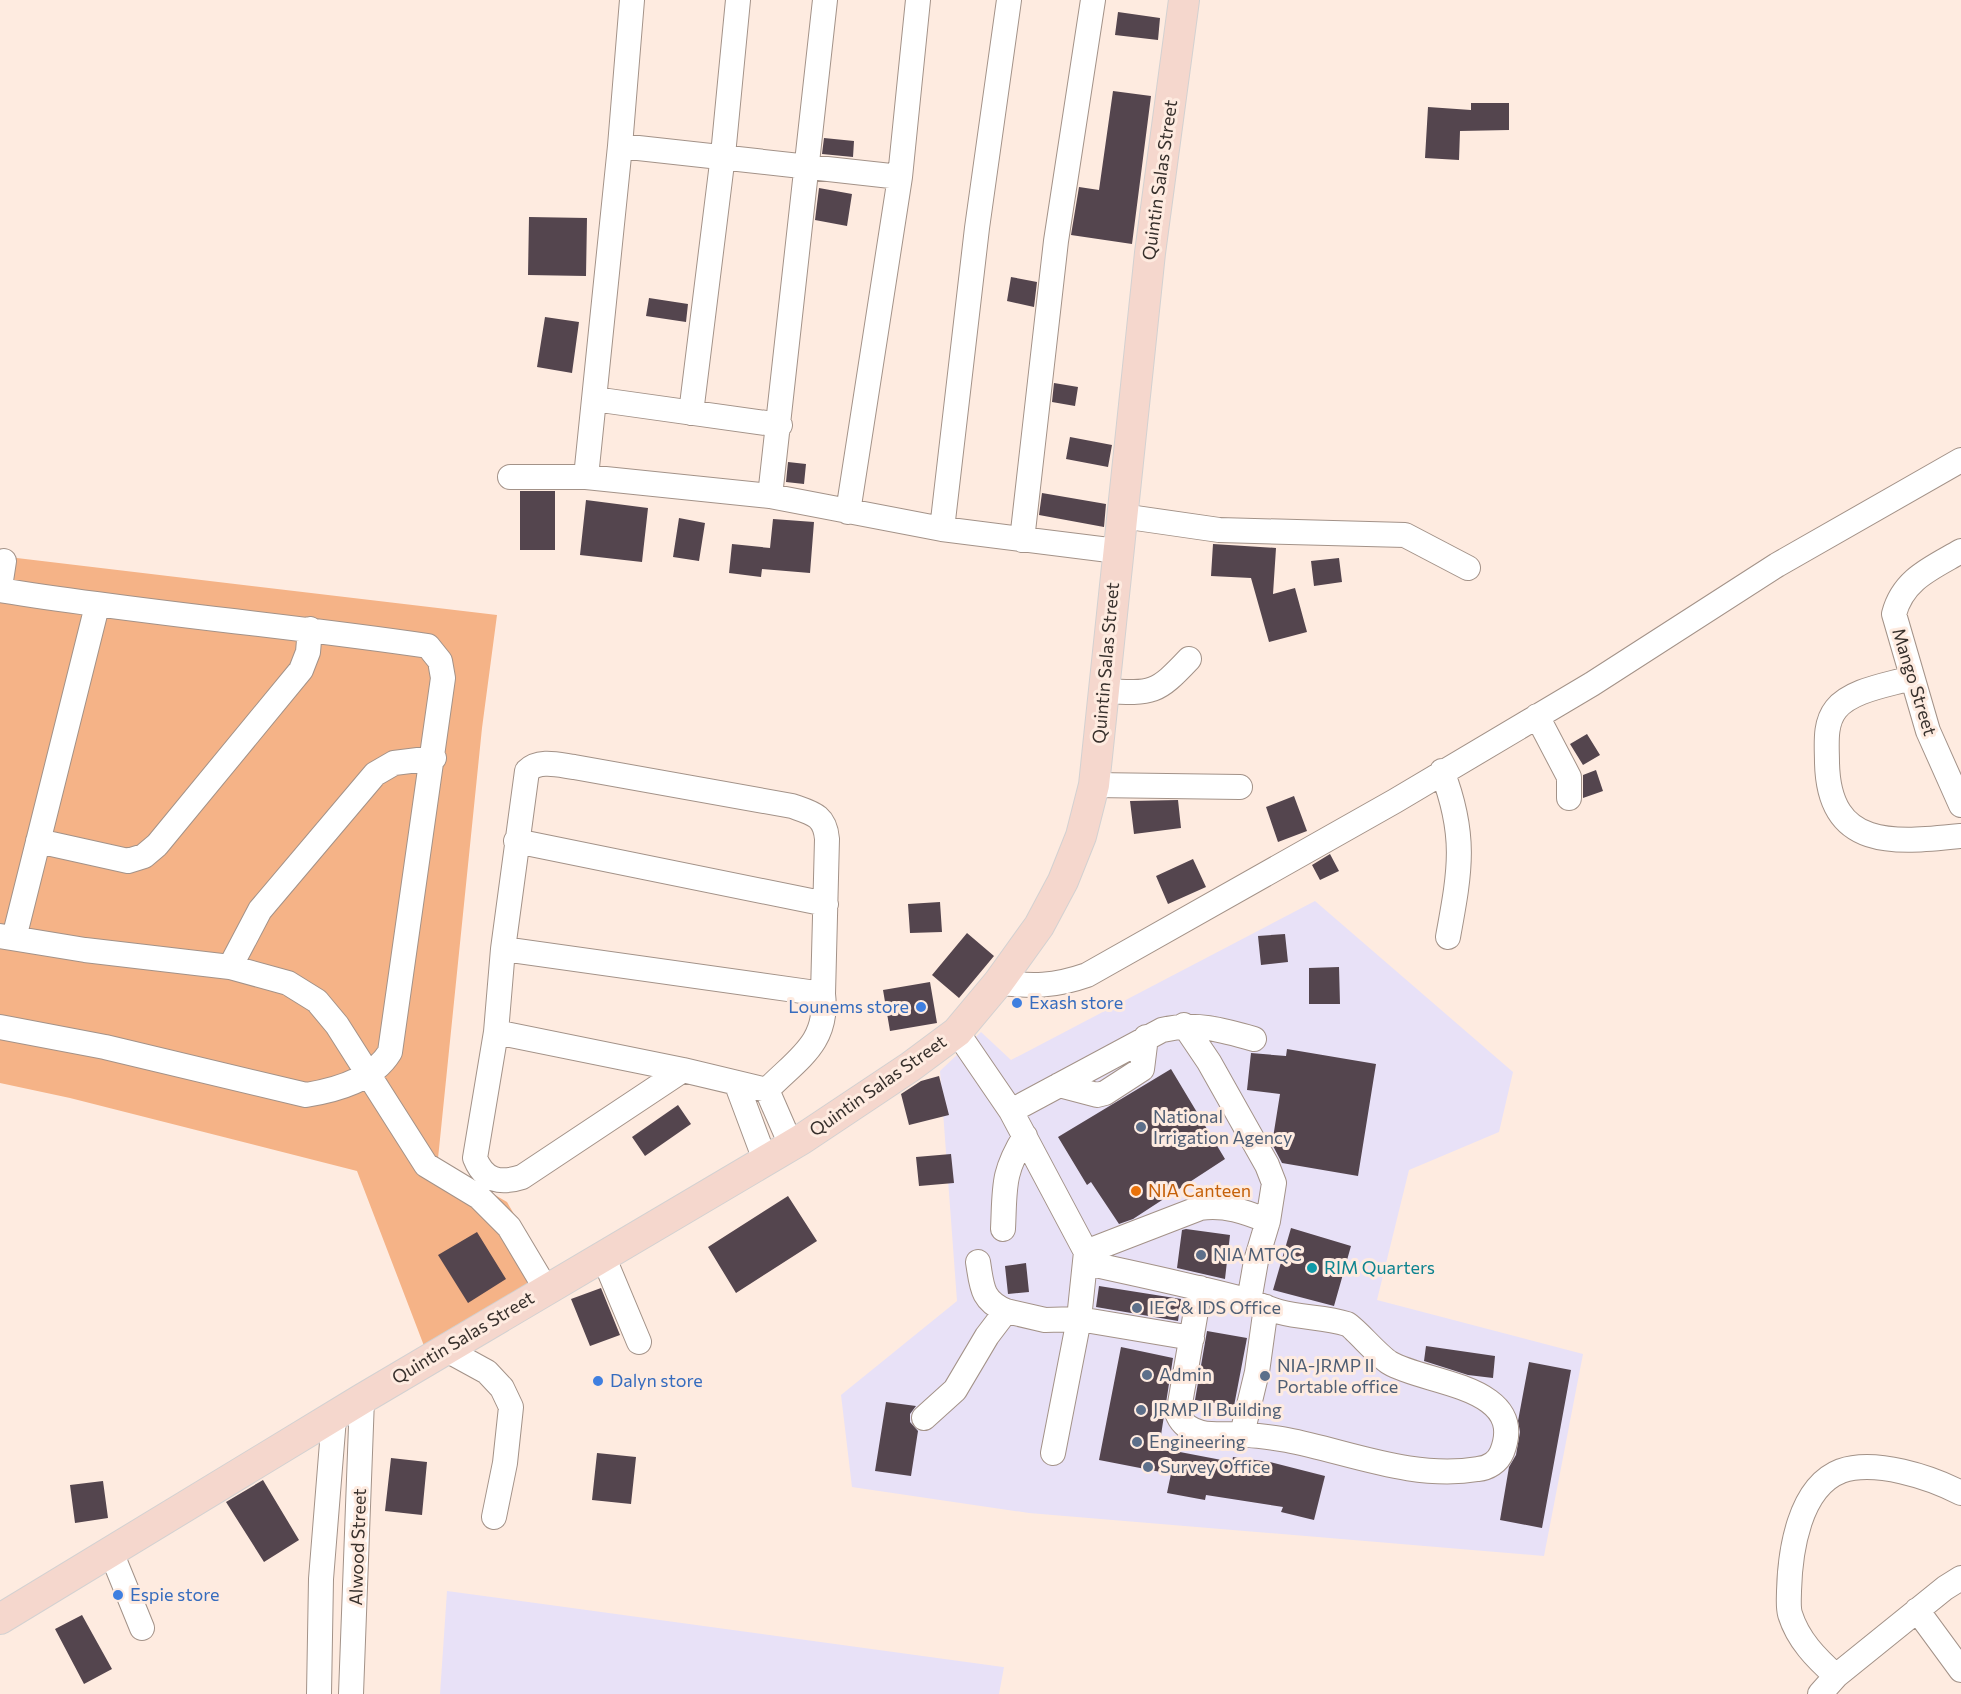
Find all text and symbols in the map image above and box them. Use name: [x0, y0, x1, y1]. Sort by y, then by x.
street label: Quintin Salas Street: [1137, 98, 1181, 262]
street label: Quintin Salas Street: [1087, 581, 1123, 745]
street label: Mango Street: [1888, 625, 1942, 738]
place label: Exash store: [1029, 991, 1123, 1013]
place label: Lounems store: [788, 995, 909, 1017]
marker: Exash store: [1010, 996, 1024, 1010]
marker: Lounems store: [914, 1000, 928, 1014]
street label: Quintin Salas Street: [805, 1030, 950, 1141]
place label: National Irrigation Agency: [1153, 1105, 1292, 1148]
marker: National Irrigation Agency: [1134, 1120, 1148, 1134]
place label: NIA Canteen: [1148, 1179, 1251, 1201]
marker: NIA Canteen: [1129, 1184, 1143, 1198]
place label: NIA MTQC: [1213, 1243, 1302, 1265]
marker: NIA MTQC: [1194, 1248, 1208, 1262]
place label: RIM Quarters: [1324, 1256, 1435, 1278]
marker: RIM Quarters: [1305, 1261, 1319, 1275]
street label: Quintin Salas Street: [387, 1286, 538, 1388]
place label: IEC & IDS Office: [1149, 1296, 1281, 1318]
marker: IEC & IDS Office: [1130, 1301, 1144, 1315]
place label: NIA-JRMP II Portable office: [1277, 1354, 1398, 1397]
place label: Admin: [1159, 1363, 1212, 1385]
marker: Admin: [1140, 1368, 1154, 1382]
place label: Dalyn store: [610, 1369, 703, 1391]
marker: NIA-JRMP II Portable office: [1258, 1369, 1272, 1383]
marker: Dalyn store: [591, 1374, 605, 1388]
place label: JRMP II Building: [1153, 1398, 1282, 1420]
marker: JRMP II Building: [1134, 1403, 1148, 1417]
place label: Engineering: [1149, 1430, 1246, 1452]
marker: Engineering: [1130, 1435, 1144, 1449]
place label: Survey Office: [1160, 1455, 1270, 1477]
marker: Survey Office: [1141, 1460, 1155, 1474]
street label: Alwood Street: [344, 1488, 370, 1606]
place label: Espie store: [130, 1583, 220, 1605]
marker: Espie store: [111, 1588, 125, 1602]

